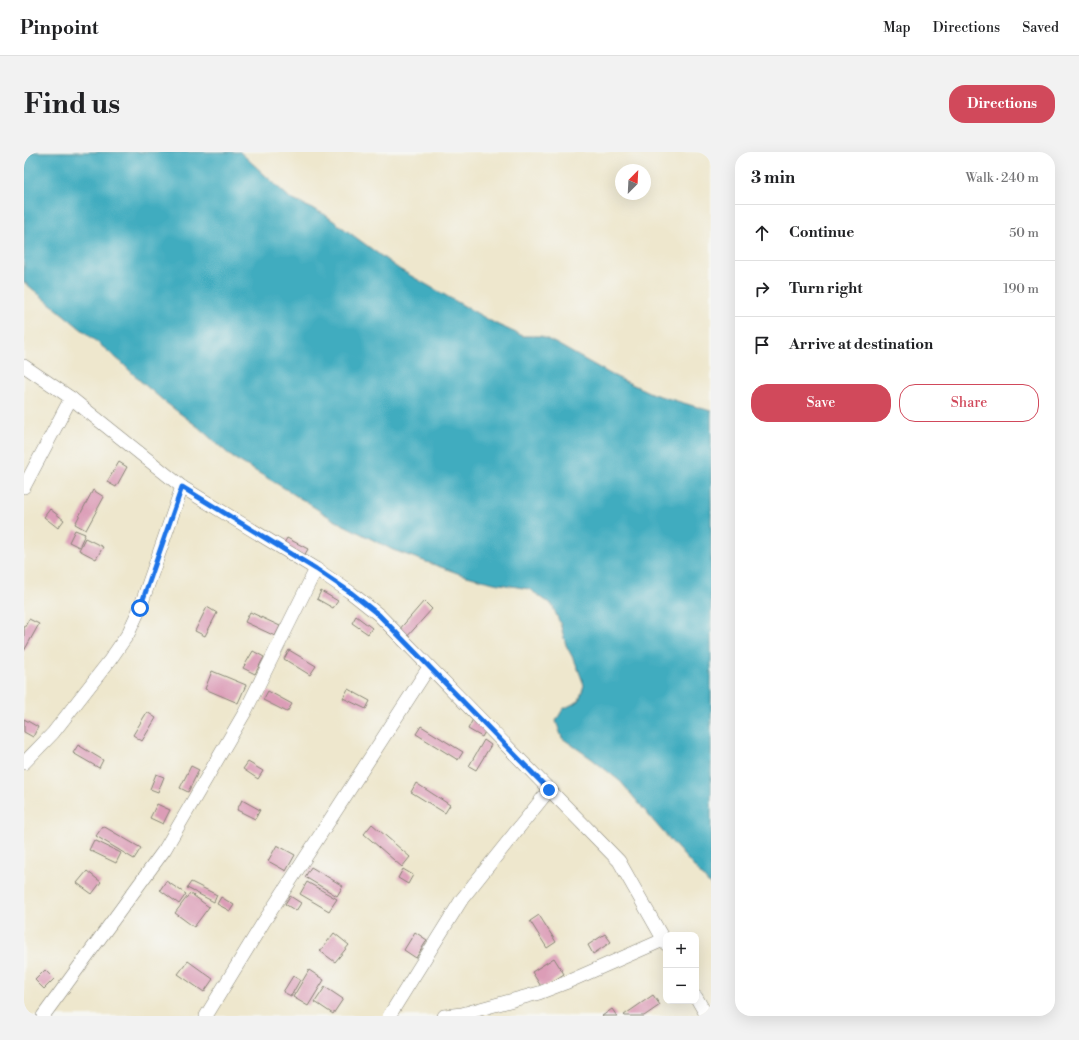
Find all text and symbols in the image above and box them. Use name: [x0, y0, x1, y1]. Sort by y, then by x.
text: Pinpoint: [20, 16, 99, 40]
text: Map: [883, 19, 911, 37]
text: Directions: [933, 19, 1000, 37]
text: Saved: [1022, 19, 1059, 37]
button: Directions: [949, 85, 1055, 123]
text: Find us: [24, 87, 120, 122]
north arrow: [615, 164, 651, 200]
text: 3 min: [751, 167, 795, 189]
text: Walk · 240 m: [965, 170, 1039, 186]
icon: ahead: [751, 222, 773, 244]
text: Continue: [789, 223, 854, 242]
text: 50 m: [1009, 225, 1039, 241]
icon: right: [751, 278, 773, 300]
text: Turn right: [789, 279, 863, 298]
text: 190 m: [1003, 281, 1039, 297]
icon: arrive: [751, 334, 773, 356]
text: Arrive at destination: [789, 335, 933, 354]
button: Save: [751, 384, 891, 422]
button: Share: [899, 384, 1039, 422]
route start: [131, 599, 149, 617]
route end: [540, 781, 558, 799]
map controls: [663, 932, 699, 1004]
button: +: [663, 932, 699, 968]
button: −: [663, 968, 699, 1004]

